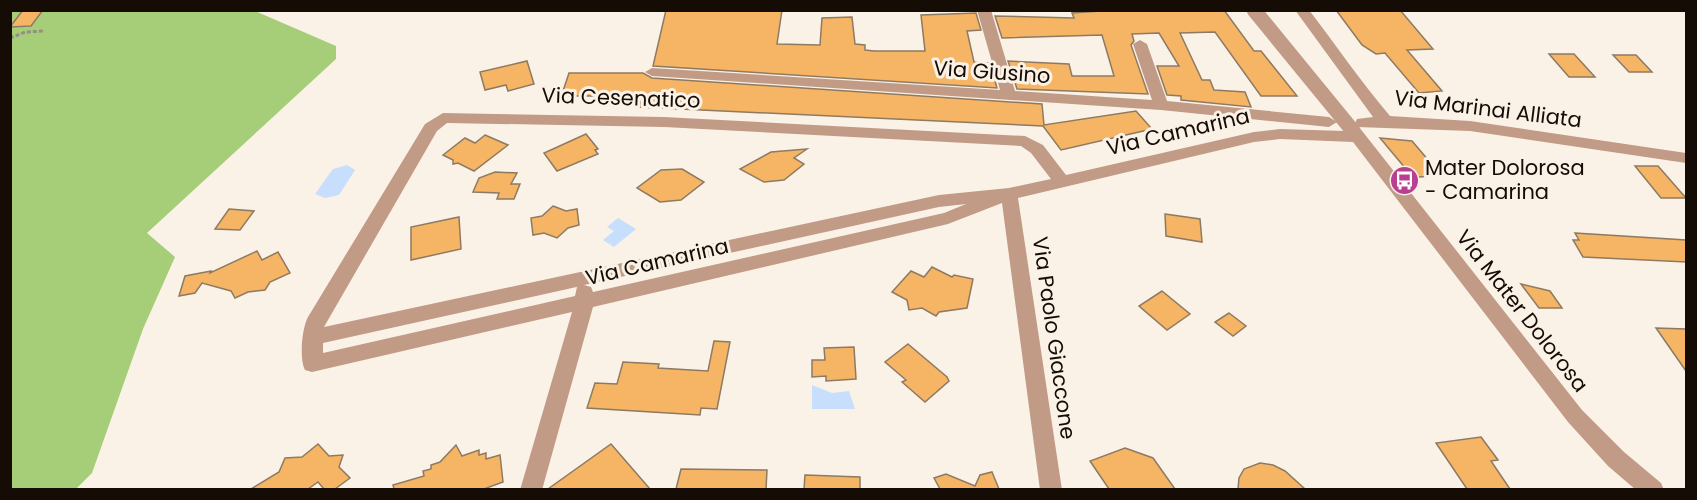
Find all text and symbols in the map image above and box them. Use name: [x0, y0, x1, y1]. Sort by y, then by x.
street label: Via Giusino: [933, 53, 1051, 90]
street label: Via Cesenatico: [541, 80, 701, 115]
street label: Via Marinai Alliata: [1393, 83, 1583, 134]
street label: Via Camarina: [1103, 101, 1252, 162]
place label: Mater Dolorosa - Camarina: [1425, 153, 1585, 206]
bus stop icon: Mater Dolorosa - Camarina: [1388, 164, 1420, 196]
street label: Via Mater Dolorosa: [1450, 223, 1595, 398]
street label: Via Camarina: [582, 231, 731, 292]
street label: Via Paolo Giaccone: [1026, 235, 1083, 441]

